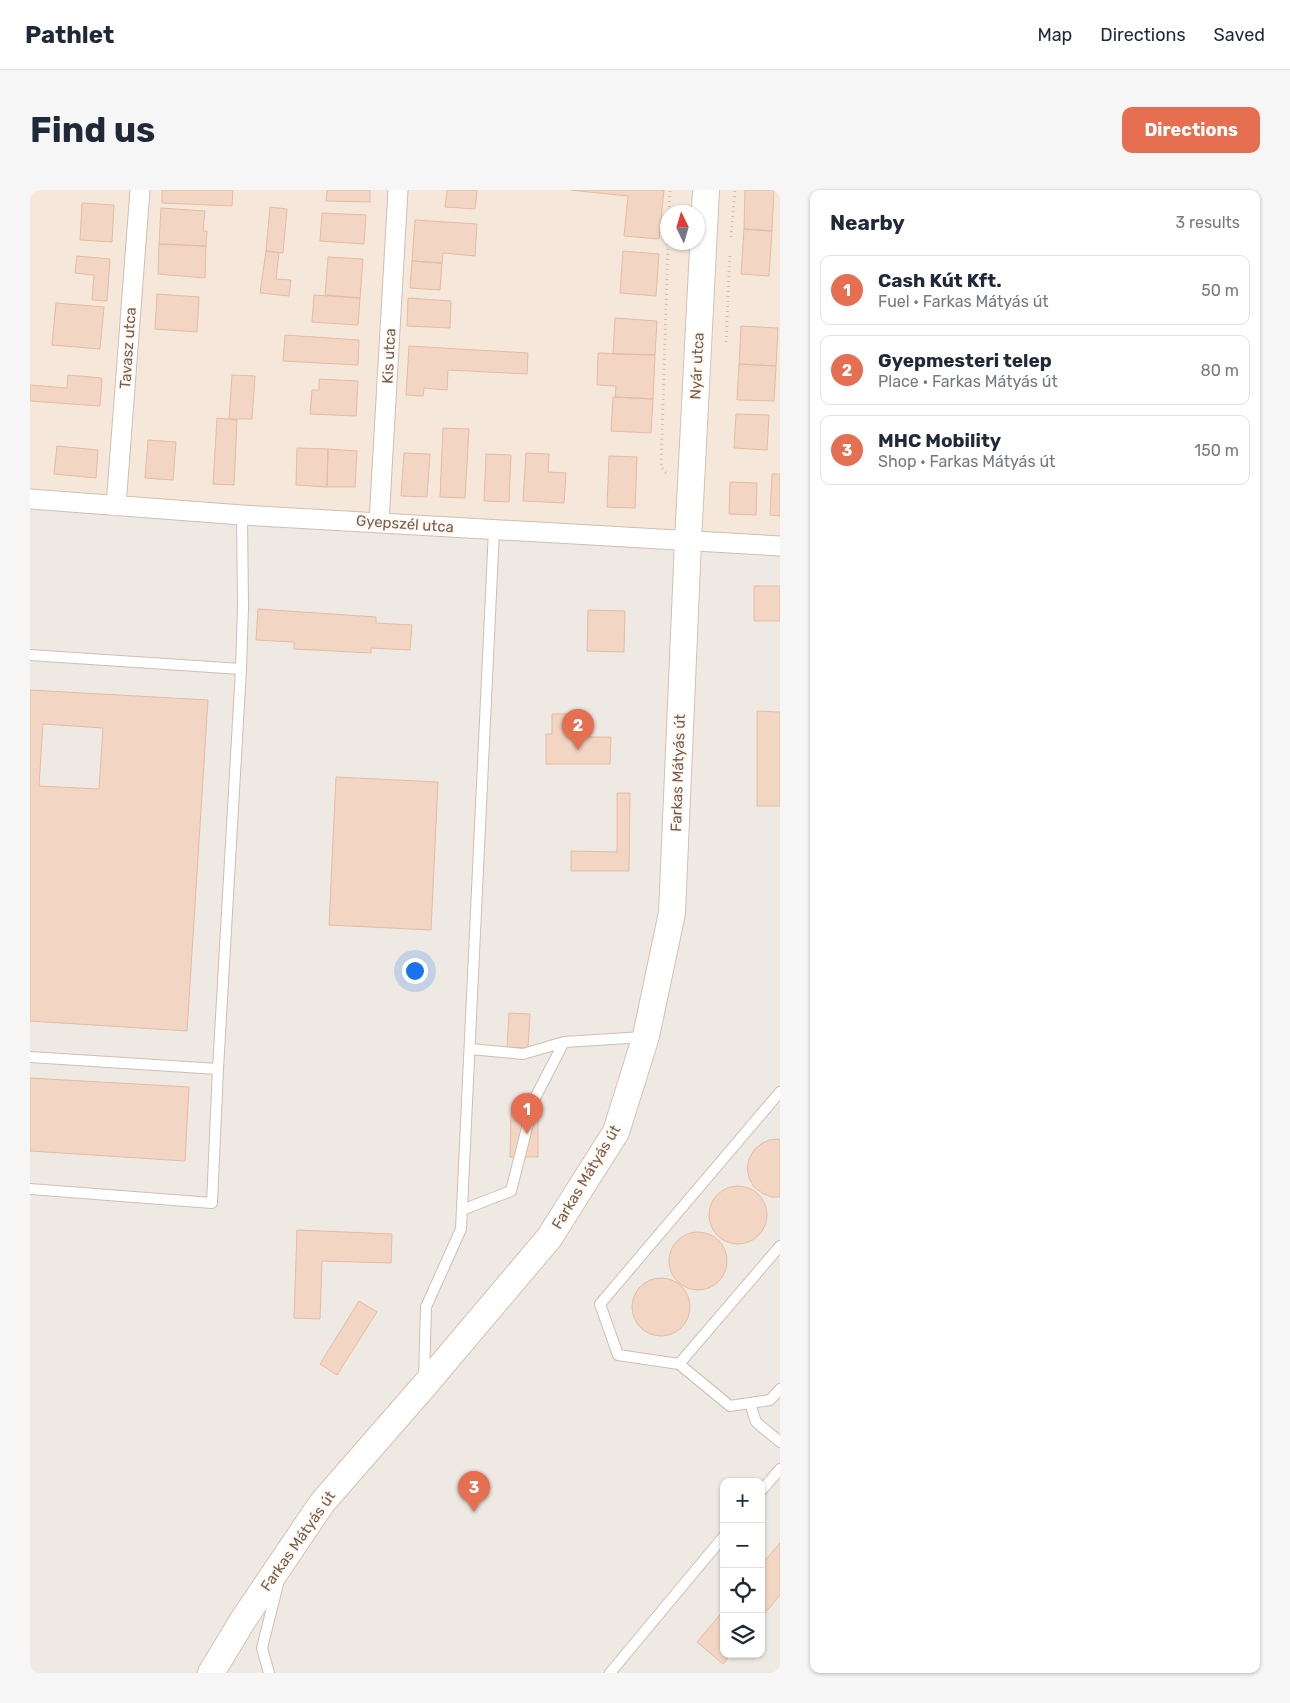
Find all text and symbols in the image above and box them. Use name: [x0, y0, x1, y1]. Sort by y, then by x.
text: Pathlet: [25, 21, 114, 49]
text: Map: [1037, 24, 1072, 46]
text: Directions: [1100, 24, 1186, 46]
text: Saved: [1214, 24, 1265, 46]
button: Directions: [1122, 107, 1260, 153]
text: Find us: [30, 109, 155, 151]
north arrow: [660, 205, 705, 250]
text: Nearby: [830, 210, 905, 235]
text: 3 results: [1175, 213, 1240, 232]
text: Cash Kút Kft.: [878, 269, 1002, 292]
text: 1: [843, 281, 851, 300]
text: 50 m: [1201, 281, 1239, 300]
text: Fuel · Farkas Mátyás út: [878, 292, 1049, 311]
street label: Tavasz utca: [116, 306, 140, 390]
street label: Kis utca: [379, 328, 399, 384]
street label: Nyár utca: [686, 332, 708, 400]
text: Gyepmesteri telep: [878, 349, 1052, 372]
text: 2: [842, 361, 852, 380]
text: 80 m: [1201, 361, 1239, 380]
text: Place · Farkas Mátyás út: [878, 372, 1058, 391]
text: MHC Mobility: [878, 429, 1001, 452]
text: 3: [842, 441, 852, 460]
text: 150 m: [1194, 441, 1239, 460]
text: Shop · Farkas Mátyás út: [878, 452, 1055, 471]
street label: Gyepszél utca: [356, 512, 454, 536]
pin: 2: [562, 709, 594, 750]
street label: Farkas Mátyás út: [667, 714, 689, 832]
your location: [402, 958, 428, 984]
pin: 1: [511, 1093, 543, 1134]
street label: Farkas Mátyás út: [548, 1122, 624, 1232]
pin: 3: [458, 1471, 490, 1512]
map controls: [720, 1478, 765, 1658]
button: +: [720, 1478, 765, 1523]
street label: Farkas Mátyás út: [257, 1487, 339, 1594]
button: −: [720, 1523, 765, 1568]
button: locate: [720, 1568, 765, 1613]
button: layers: [720, 1613, 765, 1658]

